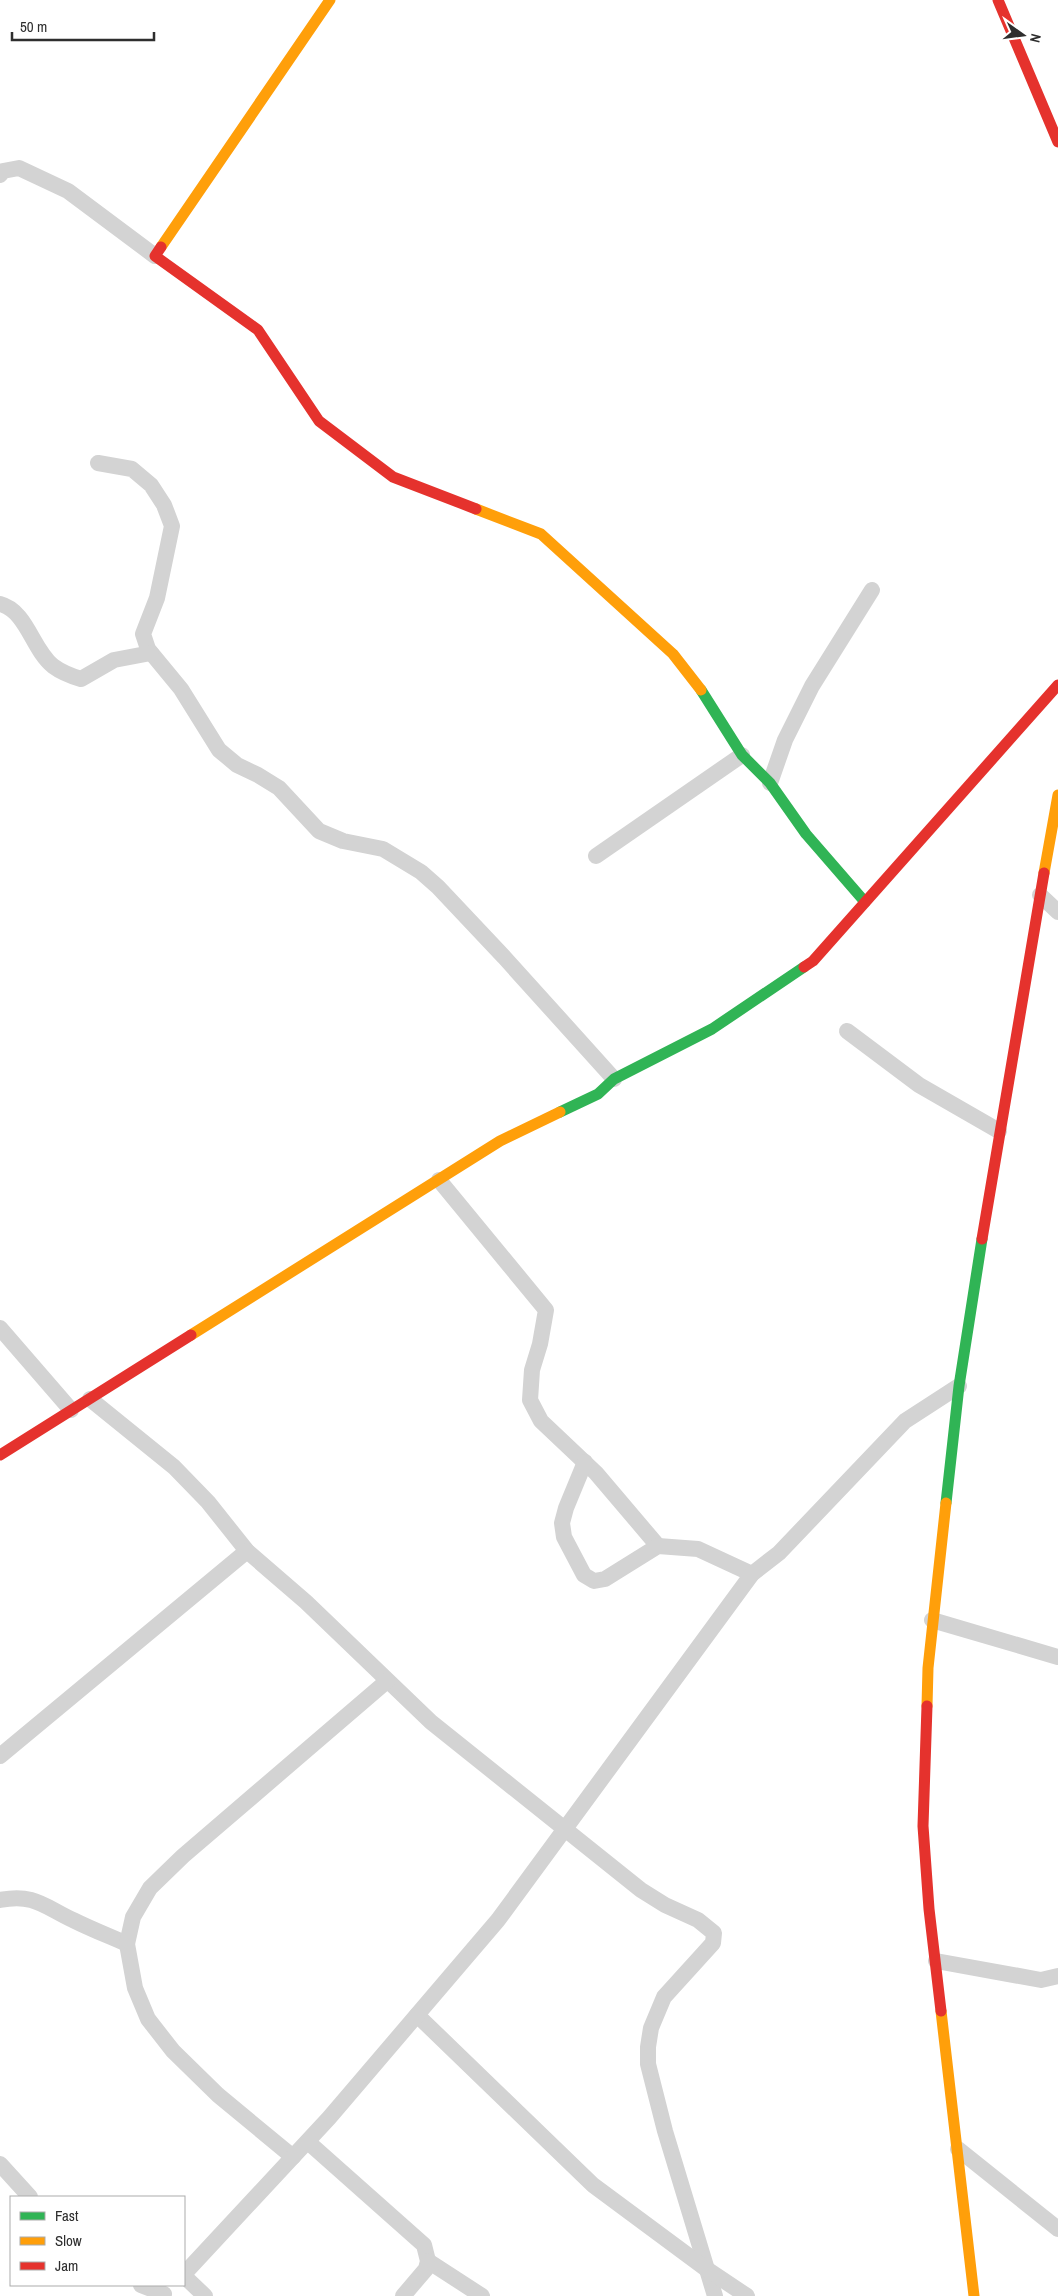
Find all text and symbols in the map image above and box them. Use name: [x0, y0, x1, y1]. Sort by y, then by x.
scale bar: [12, 10, 155, 42]
north arrow: [998, 10, 1048, 60]
text: 50 m: [20, 16, 47, 37]
text: N: [1026, 32, 1045, 44]
legend: [10, 2196, 185, 2286]
text: Fast: [55, 2205, 79, 2226]
text: Slow: [55, 2230, 82, 2251]
text: Jam: [55, 2255, 78, 2276]

